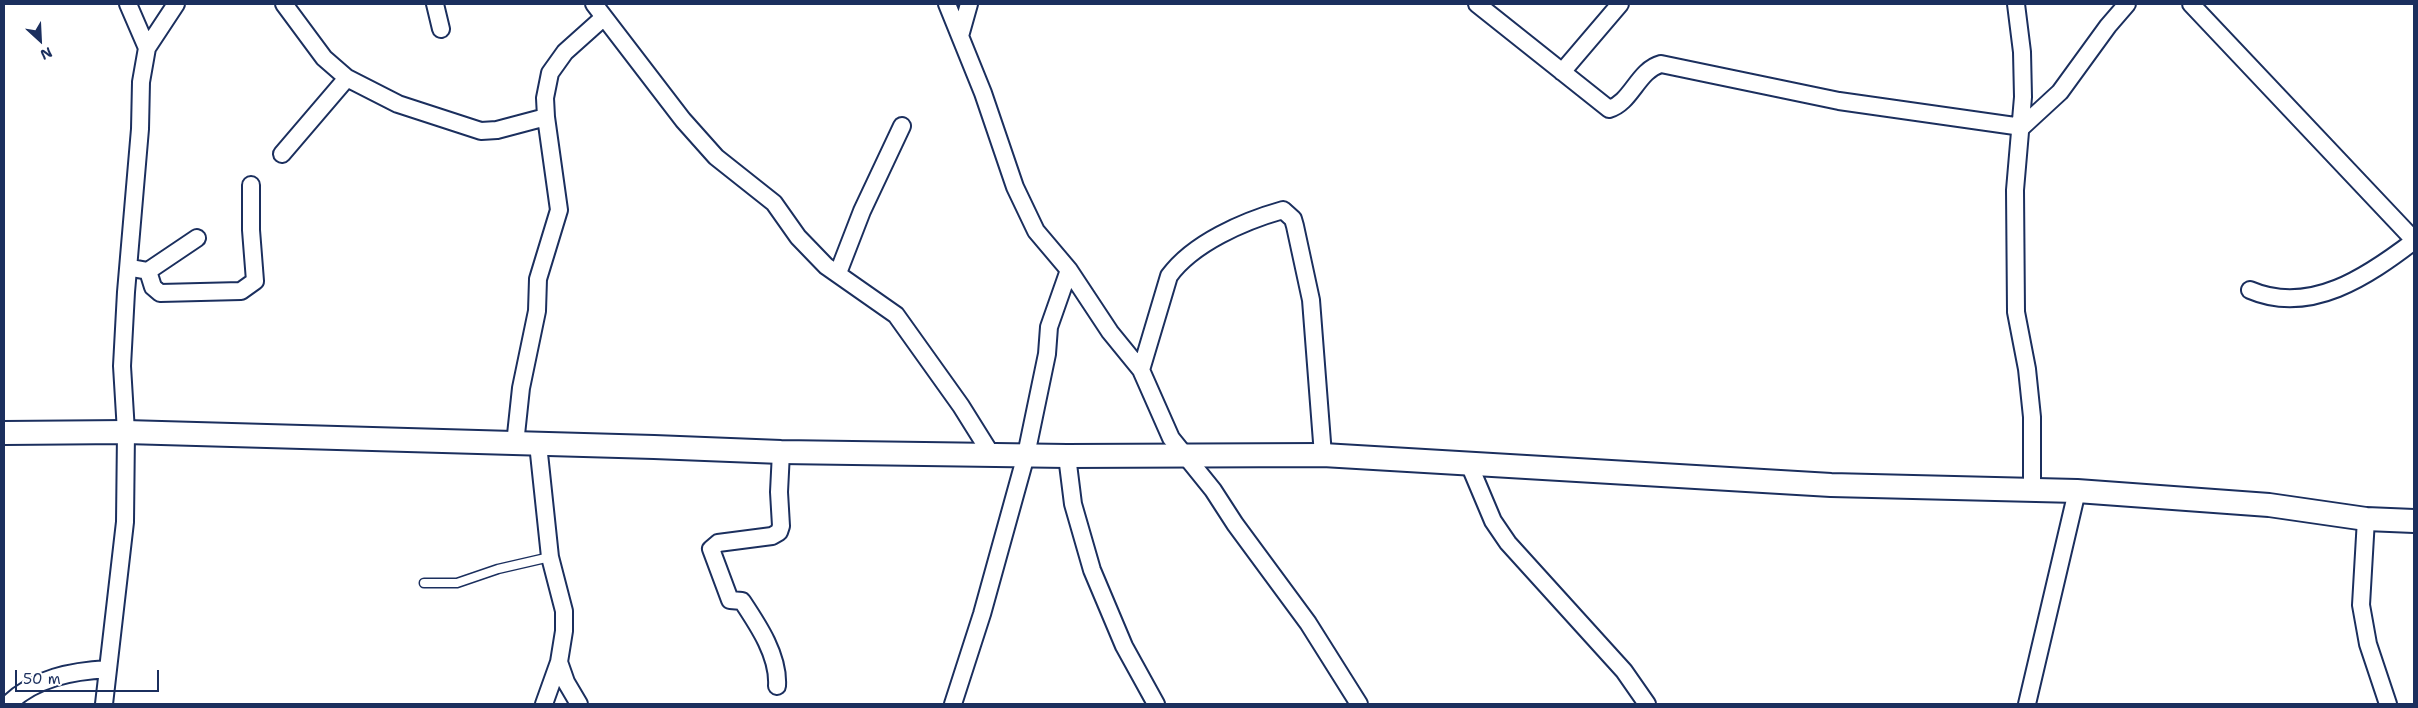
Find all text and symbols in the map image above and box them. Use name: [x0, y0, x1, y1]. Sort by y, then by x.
north arrow: [15, 15, 65, 65]
text: N: [38, 43, 55, 64]
scale bar: [18, 660, 161, 692]
text: 50 m: [23, 669, 61, 689]

